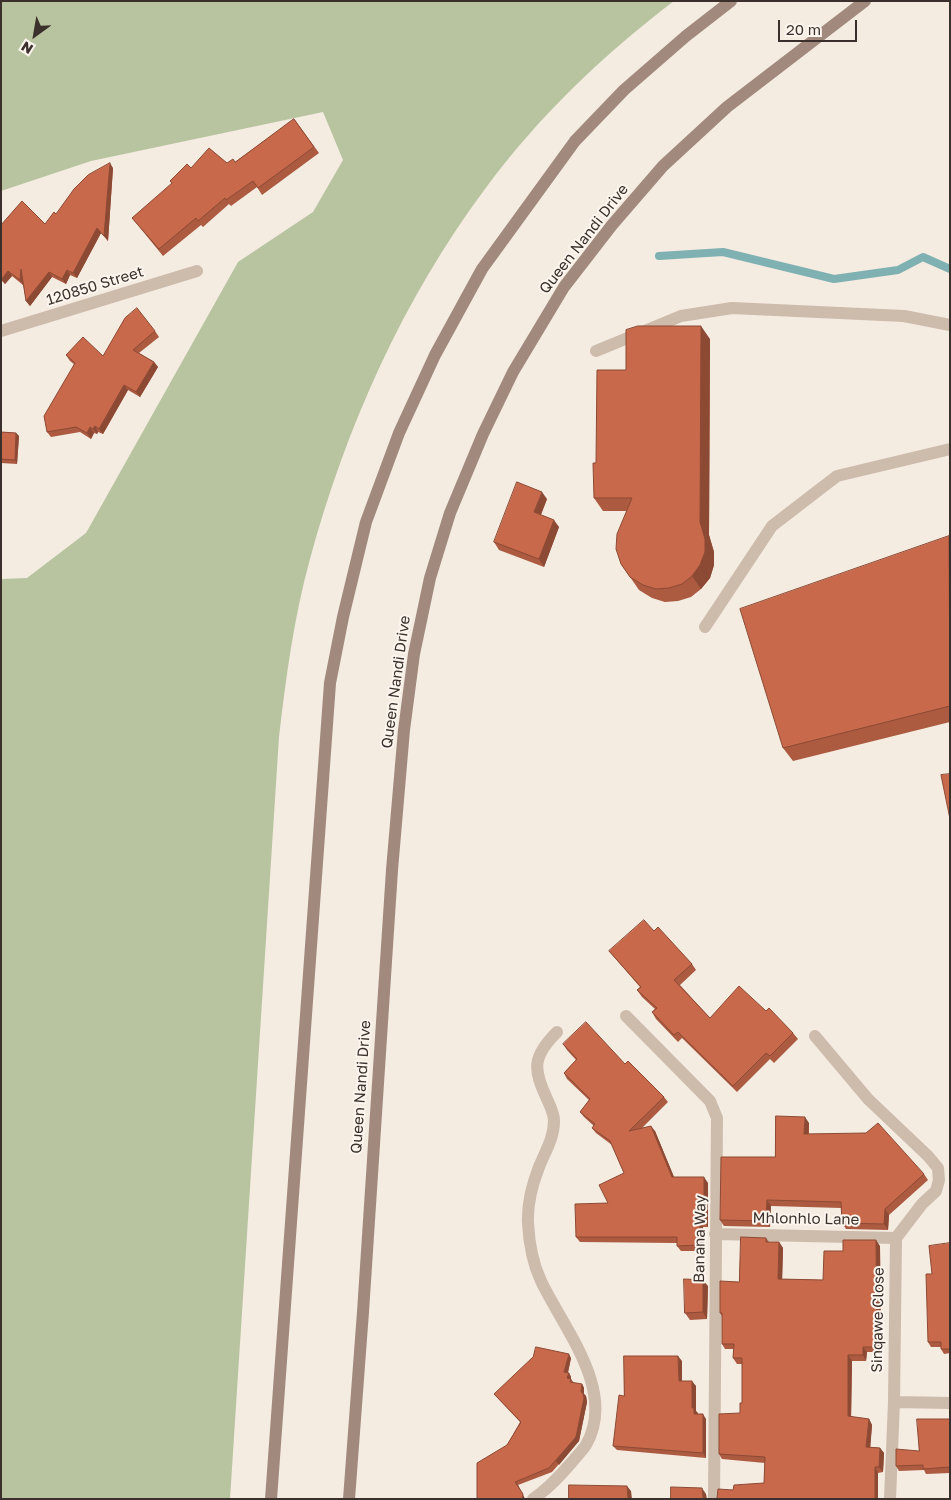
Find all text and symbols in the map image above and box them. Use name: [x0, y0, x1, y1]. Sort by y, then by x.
north arrow: [10, 10, 60, 60]
scale bar: [781, 10, 860, 42]
text: 20 m: [786, 20, 821, 38]
text: N: [18, 38, 36, 58]
street label: Queen Nandi Drive: [536, 181, 632, 297]
street label: 120850 Street: [44, 263, 146, 309]
street label: Queen Nandi Drive: [378, 614, 414, 750]
street label: Queen Nandi Drive: [347, 1020, 375, 1154]
street label: Banana Way: [690, 1195, 710, 1283]
street label: Mhlonhlo Lane: [752, 1209, 860, 1229]
street label: Sinqawe Close: [868, 1267, 888, 1373]

